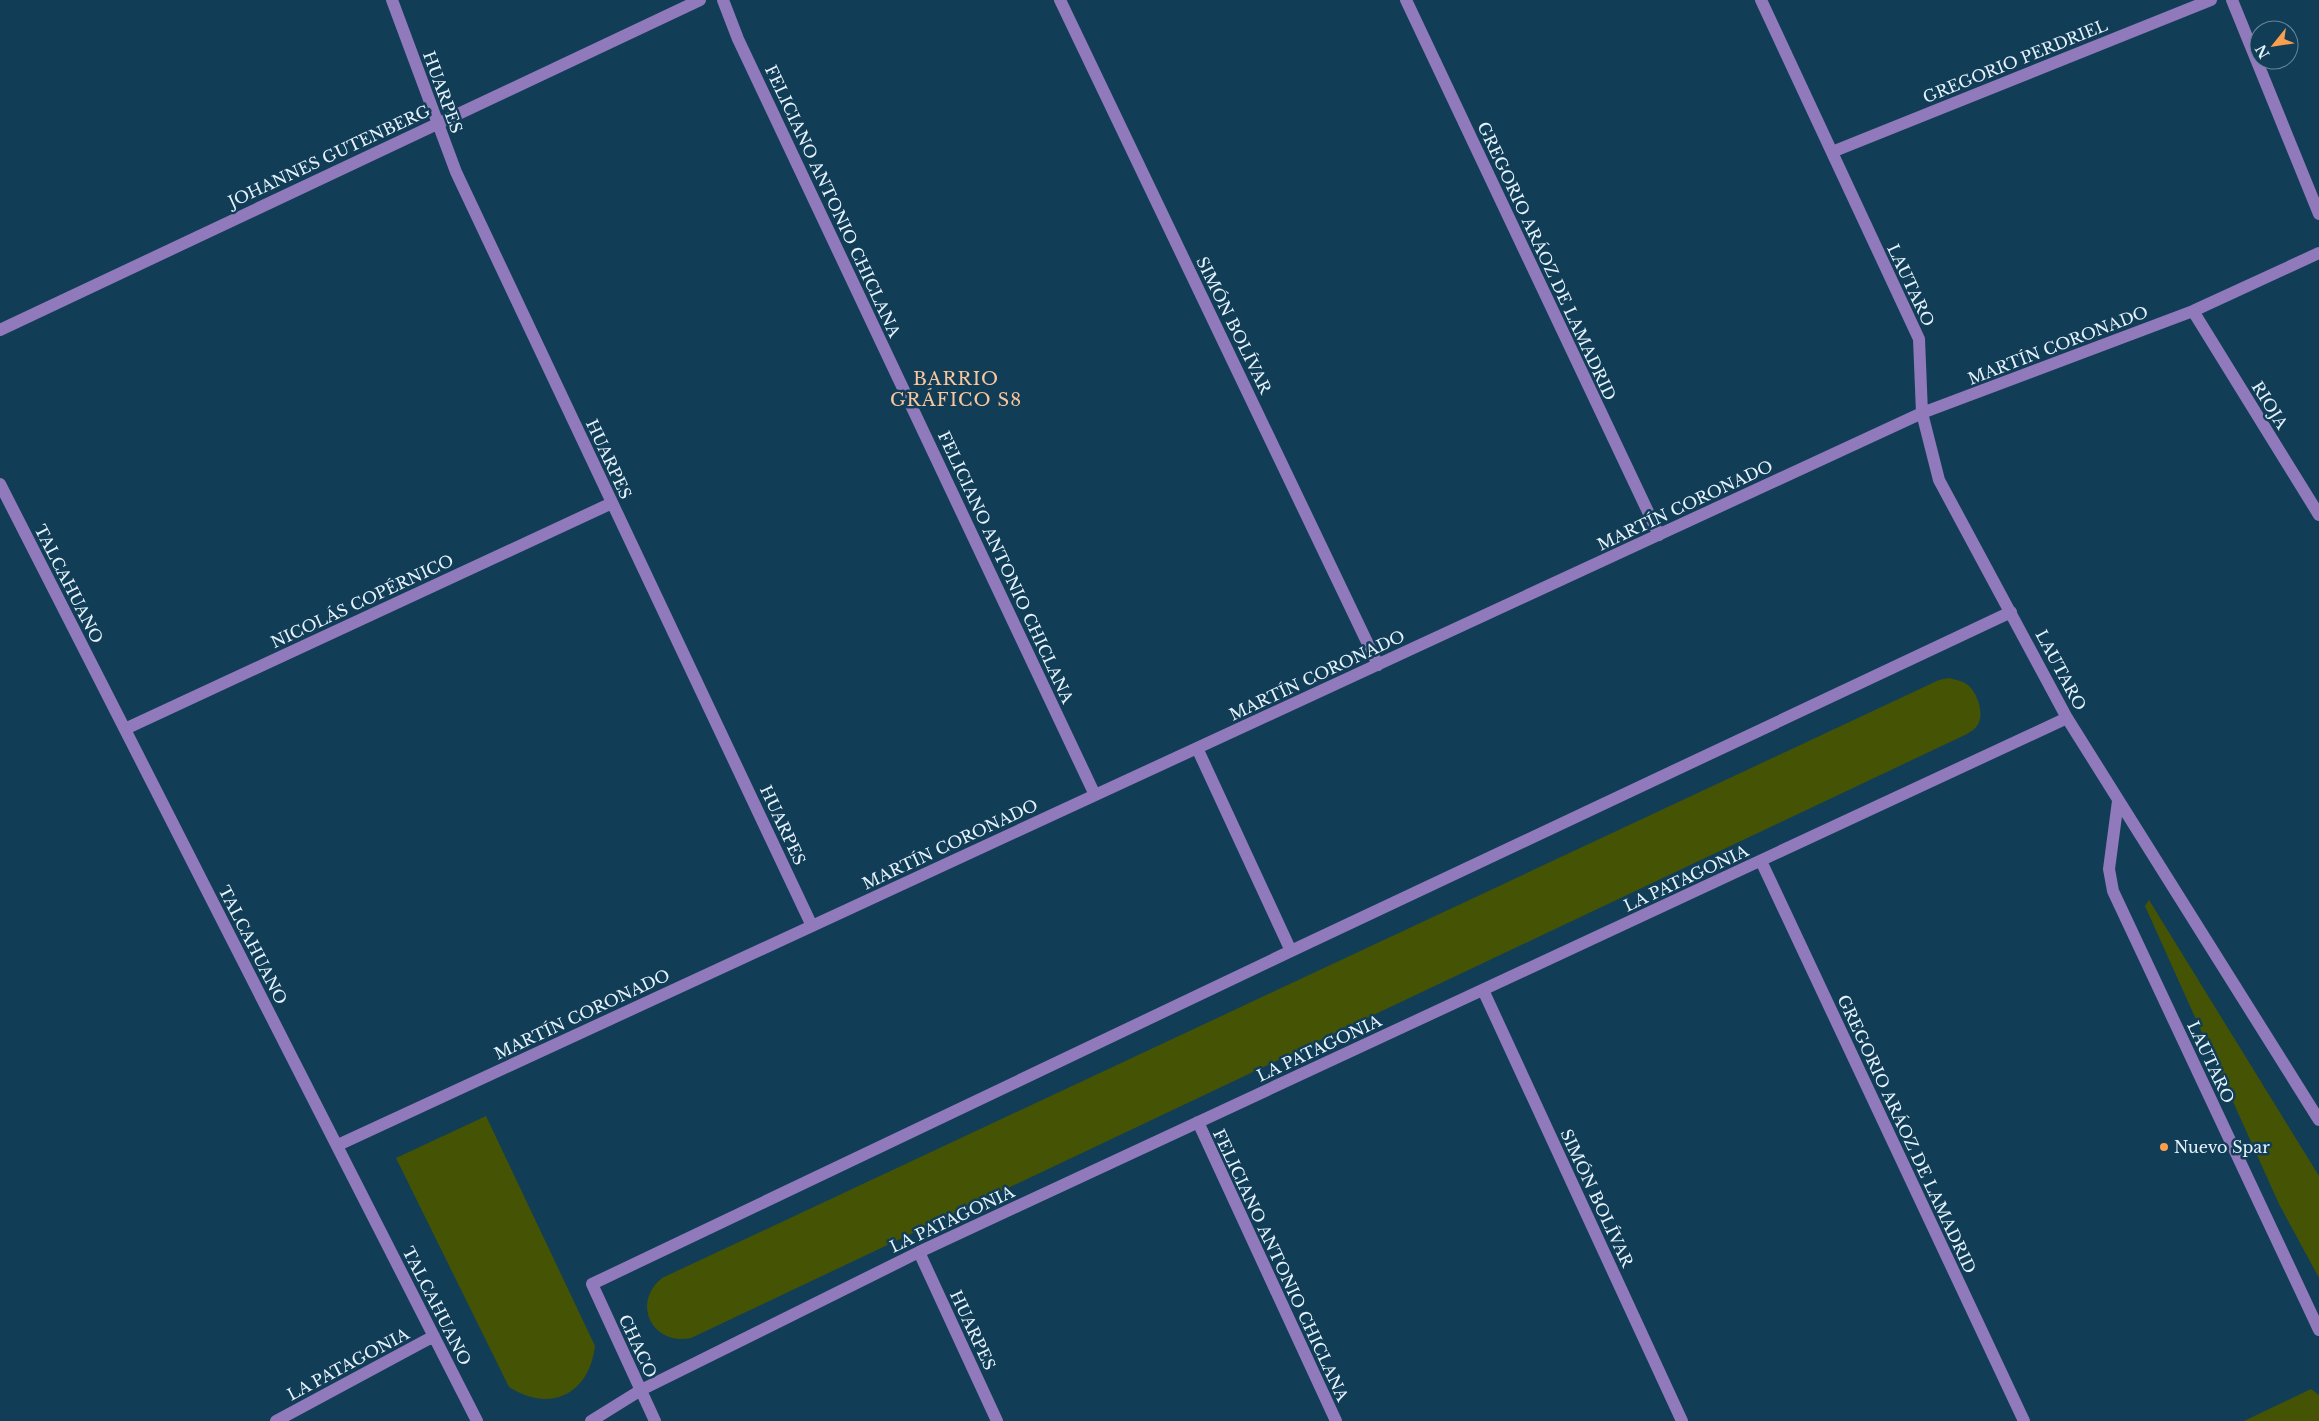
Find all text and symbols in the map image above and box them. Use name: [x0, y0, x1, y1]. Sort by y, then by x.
street label: GREGORIO PERDRIEL: [1920, 15, 2111, 107]
north arrow: [2249, 20, 2299, 70]
text: N: [2252, 41, 2274, 62]
street label: HUARPES: [419, 48, 467, 136]
street label: FELICIANO ANTONIO CHICLANA: [761, 62, 905, 341]
street label: JOHANNES GUTENBERG: [223, 100, 433, 212]
street label: GREGORIO ARÁOZ DE LAMADRID: [1473, 119, 1621, 403]
street label: LAUTARO: [1883, 241, 1939, 329]
street label: SIMÓN BOLÍVAR: [1192, 253, 1276, 398]
street label: MARTÍN CORONADO: [1965, 301, 2151, 389]
district label: BARRIO GRÁFICO S8: [890, 368, 1022, 411]
street label: RIOJA: [2248, 377, 2293, 433]
street label: HUARPES: [582, 416, 636, 502]
street label: FELICIANO ANTONIO CHICLANA: [934, 428, 1078, 707]
street label: MARTÍN CORONADO: [1594, 455, 1776, 555]
street label: TALCAHUANO: [30, 521, 108, 647]
street label: NICOLÁS COPÉRNICO: [267, 550, 457, 652]
street label: MARTÍN CORONADO: [1226, 625, 1408, 725]
street label: LAUTARO: [2031, 626, 2091, 714]
street label: HUARPES: [756, 782, 810, 868]
street label: MARTÍN CORONADO: [859, 794, 1041, 894]
street label: LA PATAGONIA: [1621, 840, 1752, 916]
street label: TALCAHUANO: [214, 882, 292, 1008]
street label: MARTÍN CORONADO: [491, 964, 673, 1064]
street label: GREGORIO ARÁOZ DE LAMADRID: [1833, 992, 1981, 1276]
street label: LA PATAGONIA: [1254, 1010, 1385, 1086]
street label: LAUTARO: [2183, 1018, 2239, 1106]
street label: FELICIANO ANTONIO CHICLANA: [1209, 1126, 1353, 1405]
street label: SIMÓN BOLÍVAR: [1556, 1126, 1638, 1271]
place label: Nuevo Spar: [2174, 1137, 2270, 1157]
marker: Nuevo Spar: [2158, 1141, 2170, 1153]
street label: LA PATAGONIA: [887, 1181, 1018, 1257]
street label: TALCAHUANO: [398, 1243, 476, 1369]
street label: HUARPES: [946, 1287, 1000, 1373]
street label: CHACO: [615, 1311, 661, 1381]
street label: LA PATAGONIA: [284, 1323, 413, 1405]

